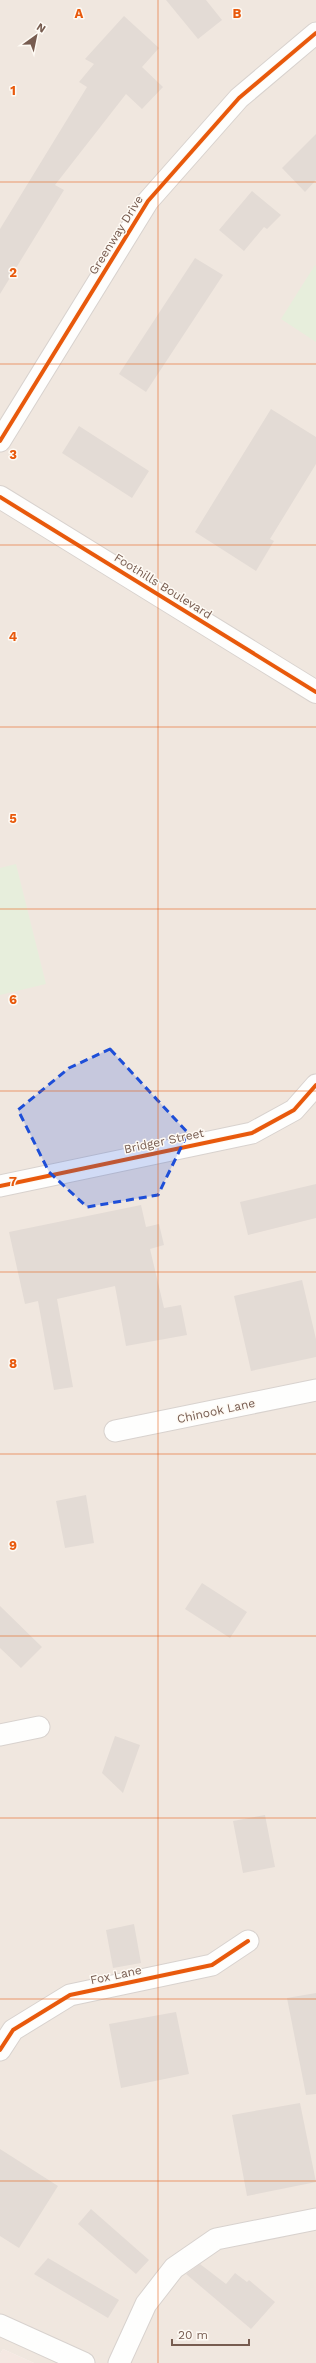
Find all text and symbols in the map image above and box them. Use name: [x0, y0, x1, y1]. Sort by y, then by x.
text: A: [75, 6, 84, 21]
text: B: [233, 6, 242, 21]
north arrow: [16, 16, 56, 56]
text: N: [34, 20, 48, 36]
text: 1: [10, 83, 16, 98]
street label: Greenway Drive: [86, 193, 146, 277]
text: 2: [9, 265, 17, 280]
text: 3: [9, 447, 17, 462]
street label: Foothills Boulevard: [112, 550, 214, 622]
text: 4: [9, 629, 18, 644]
text: 5: [9, 811, 17, 826]
text: 6: [9, 992, 17, 1007]
street label: Bridger Street: [123, 1126, 205, 1156]
text: 7: [9, 1174, 17, 1189]
text: 8: [9, 1356, 17, 1371]
street label: Chinook Lane: [176, 1396, 256, 1426]
text: 9: [9, 1538, 17, 1553]
street label: Fox Lane: [89, 1963, 143, 1987]
scale bar: [172, 2321, 249, 2347]
text: 20 m: [178, 2328, 208, 2342]

